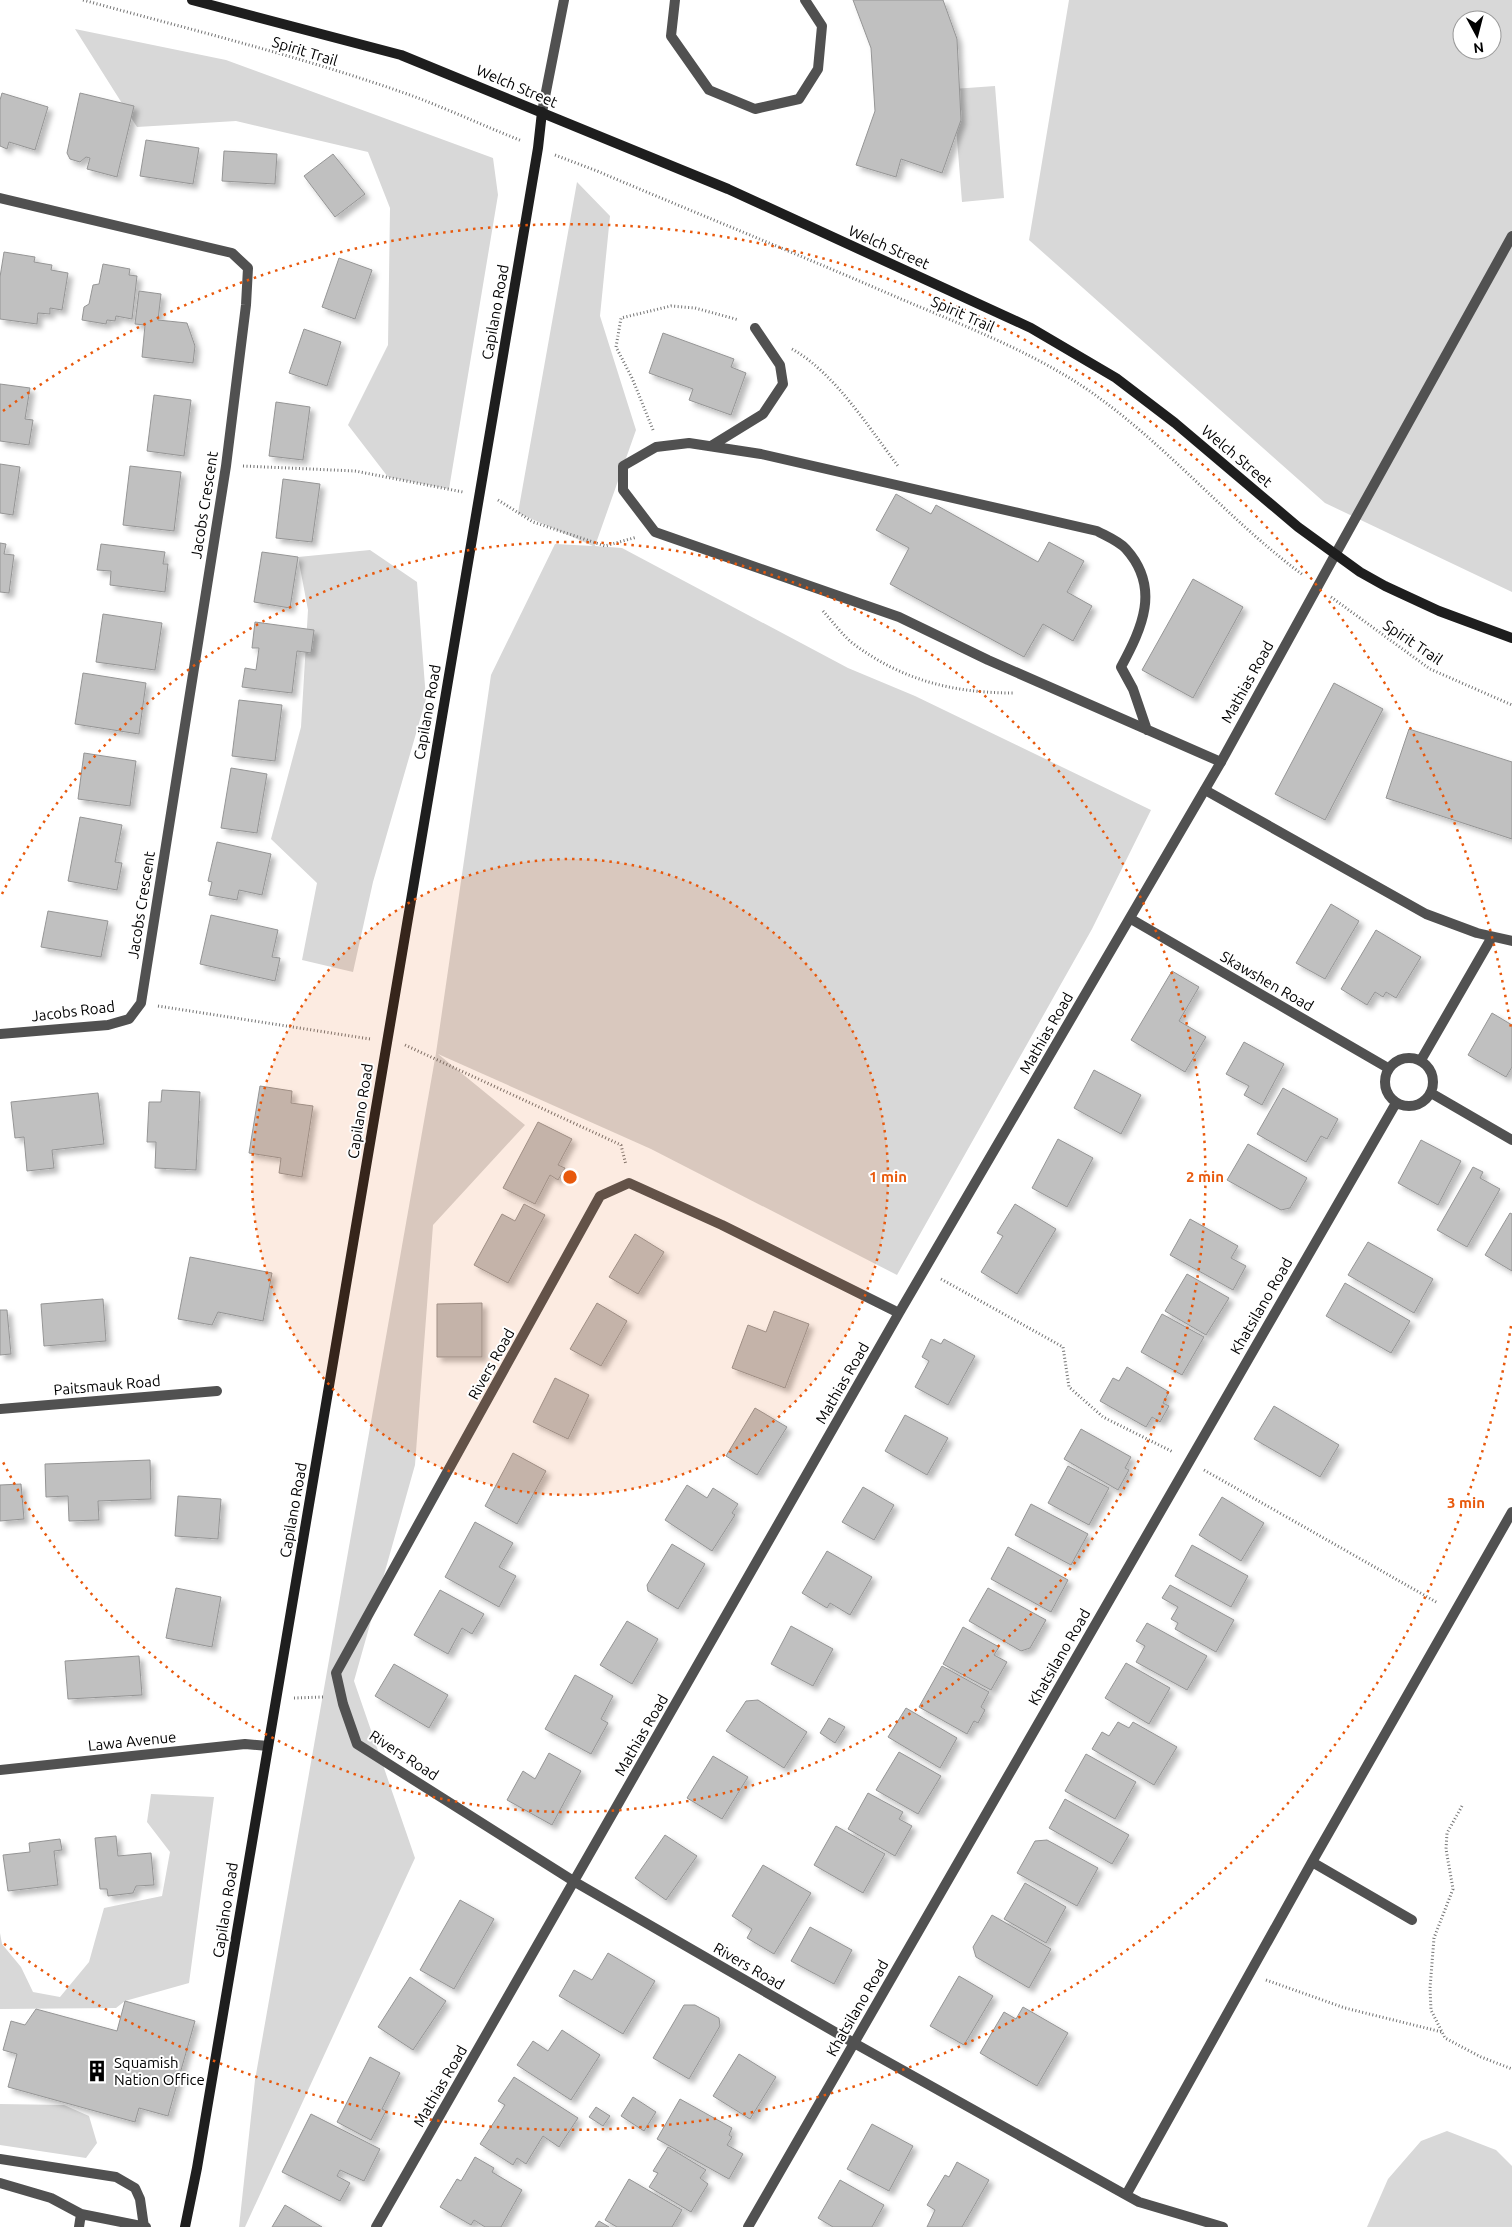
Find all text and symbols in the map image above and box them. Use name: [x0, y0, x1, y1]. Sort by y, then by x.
north arrow: [1452, 10, 1502, 60]
street label: Spirit Trail: [270, 33, 340, 69]
text: N: [1472, 39, 1485, 56]
street label: Welch Street: [474, 61, 560, 111]
street label: Welch Street: [846, 222, 932, 272]
street label: Capilano Road: [478, 263, 512, 361]
street label: Spirit Trail: [929, 292, 997, 336]
street label: Welch Street: [1198, 422, 1276, 490]
street label: Jacobs Crescent: [187, 450, 221, 560]
street label: Spirit Trail: [1380, 616, 1446, 668]
street label: Mathias Road: [1217, 638, 1277, 726]
street label: Capilano Road: [410, 663, 444, 761]
street label: Jacobs Crescent: [124, 850, 158, 960]
street label: Skawshen Road: [1217, 947, 1317, 1015]
street label: Mathias Road: [1016, 989, 1076, 1077]
street label: Jacobs Road: [30, 997, 116, 1025]
street label: Capilano Road: [344, 1062, 376, 1160]
centre of rings: [561, 1168, 579, 1186]
text: 1 min: [869, 1168, 907, 1185]
text: 2 min: [1186, 1168, 1224, 1185]
street label: Khatsilano Road: [1227, 1255, 1295, 1357]
street label: Rivers Road: [464, 1325, 518, 1403]
street label: Mathias Road: [812, 1339, 872, 1427]
street label: Paitsmauk Road: [53, 1372, 161, 1398]
street label: Capilano Road: [276, 1461, 310, 1559]
text: 3 min: [1447, 1494, 1485, 1511]
street label: Khatsilano Road: [1025, 1606, 1093, 1708]
street label: Mathias Road: [611, 1691, 671, 1779]
street label: Rivers Road: [366, 1726, 442, 1784]
street label: Lawa Avenue: [87, 1728, 177, 1754]
street label: Capilano Road: [209, 1861, 241, 1959]
street label: Rivers Road: [711, 1939, 787, 1993]
street label: Khatsilano Road: [823, 1957, 891, 2059]
street label: Mathias Road: [410, 2042, 470, 2130]
place label: Squamish Nation Office: [114, 2054, 205, 2088]
building icon: Squamish Nation Office: [84, 2058, 110, 2084]

